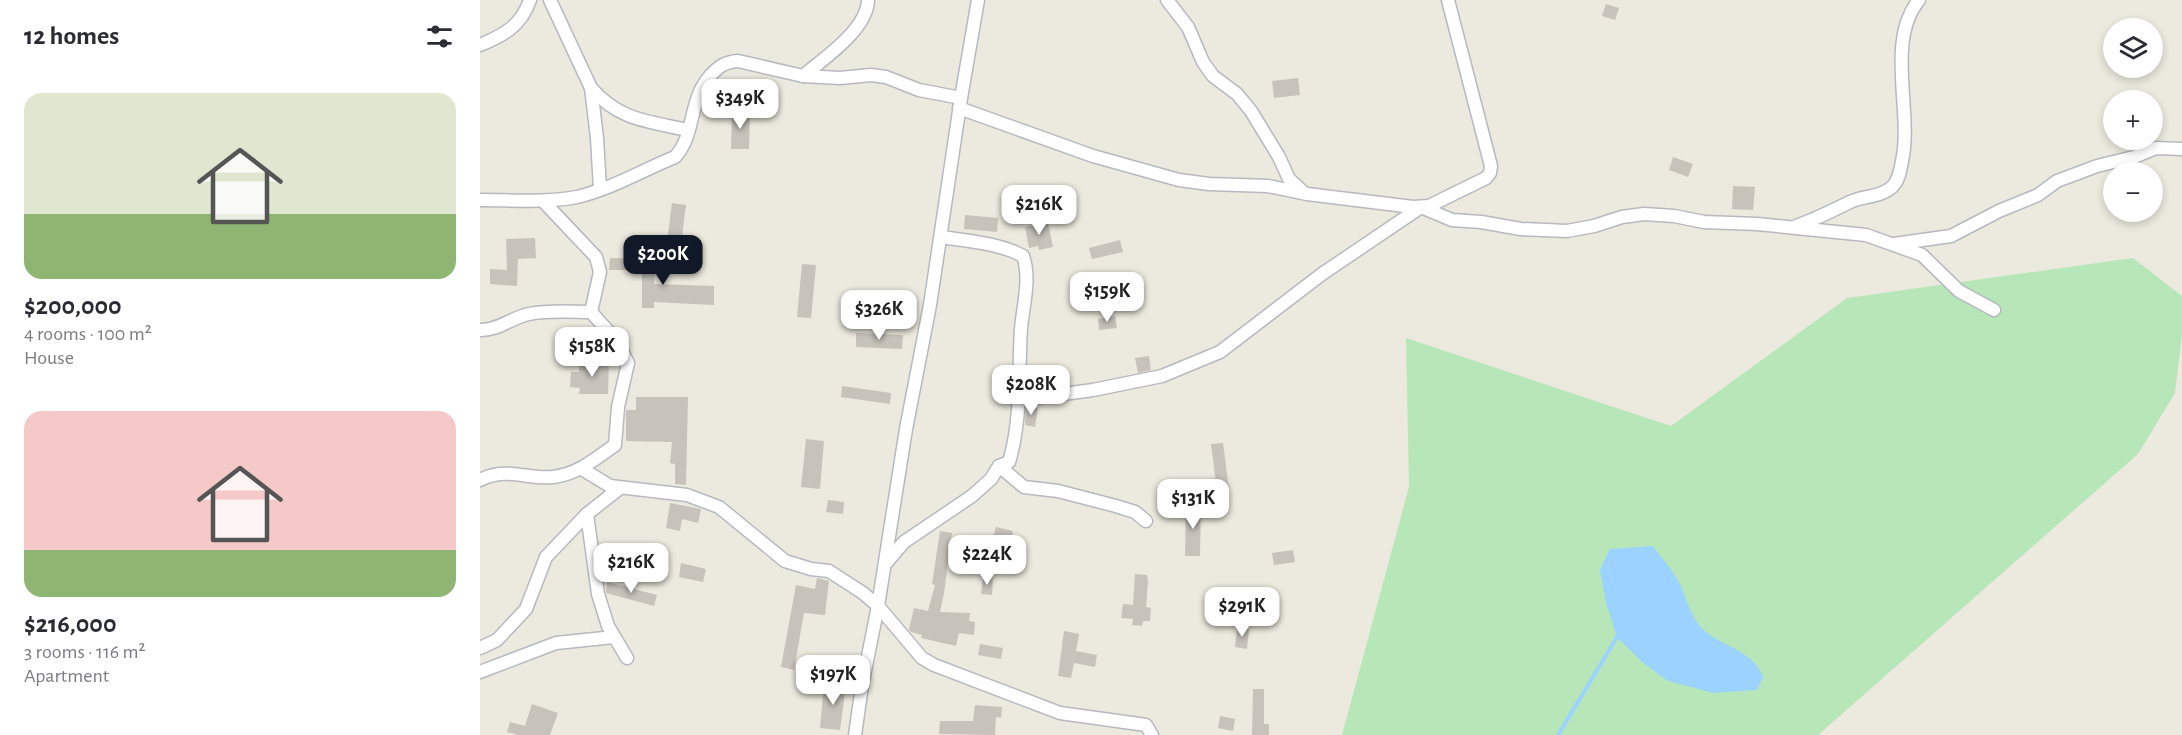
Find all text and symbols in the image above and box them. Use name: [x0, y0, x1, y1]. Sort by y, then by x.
map controls: [2103, 18, 2163, 222]
button: layers: [2103, 18, 2163, 78]
icon: filters: [423, 20, 456, 53]
text: 12 homes: [24, 23, 119, 49]
pin: $349K: [698, 79, 782, 130]
text: $349K: [715, 88, 765, 108]
button: +: [2103, 90, 2163, 150]
icon: home: [186, 132, 294, 240]
button: −: [2103, 162, 2163, 222]
pin: $216K: [997, 185, 1081, 236]
text: $216K: [1016, 194, 1062, 214]
pin: $200K: [621, 235, 705, 286]
text: $200K: [638, 244, 688, 264]
pin: $159K: [1065, 272, 1149, 323]
text: $159K: [1084, 281, 1130, 301]
pin: $326K: [837, 290, 921, 341]
text: $200,000: [24, 293, 122, 319]
text: $326K: [855, 299, 903, 319]
text: 4 rooms · 100 m²: [24, 324, 152, 344]
pin: $158K: [550, 327, 634, 378]
text: $158K: [569, 336, 615, 356]
text: House: [24, 348, 74, 368]
pin: $208K: [989, 365, 1073, 416]
text: $208K: [1006, 374, 1056, 394]
icon: home: [186, 450, 294, 558]
pin: $131K: [1151, 479, 1235, 530]
text: $131K: [1171, 488, 1215, 508]
pin: $224K: [945, 535, 1029, 586]
pin: $216K: [589, 543, 673, 594]
text: $224K: [962, 544, 1012, 564]
text: $216K: [608, 552, 654, 572]
pin: $291K: [1200, 587, 1284, 638]
text: $291K: [1219, 596, 1265, 616]
text: $216,000: [24, 611, 116, 637]
text: 3 rooms · 116 m²: [24, 642, 145, 662]
pin: $197K: [791, 655, 875, 706]
text: $197K: [810, 664, 856, 684]
text: Apartment: [24, 666, 109, 686]

